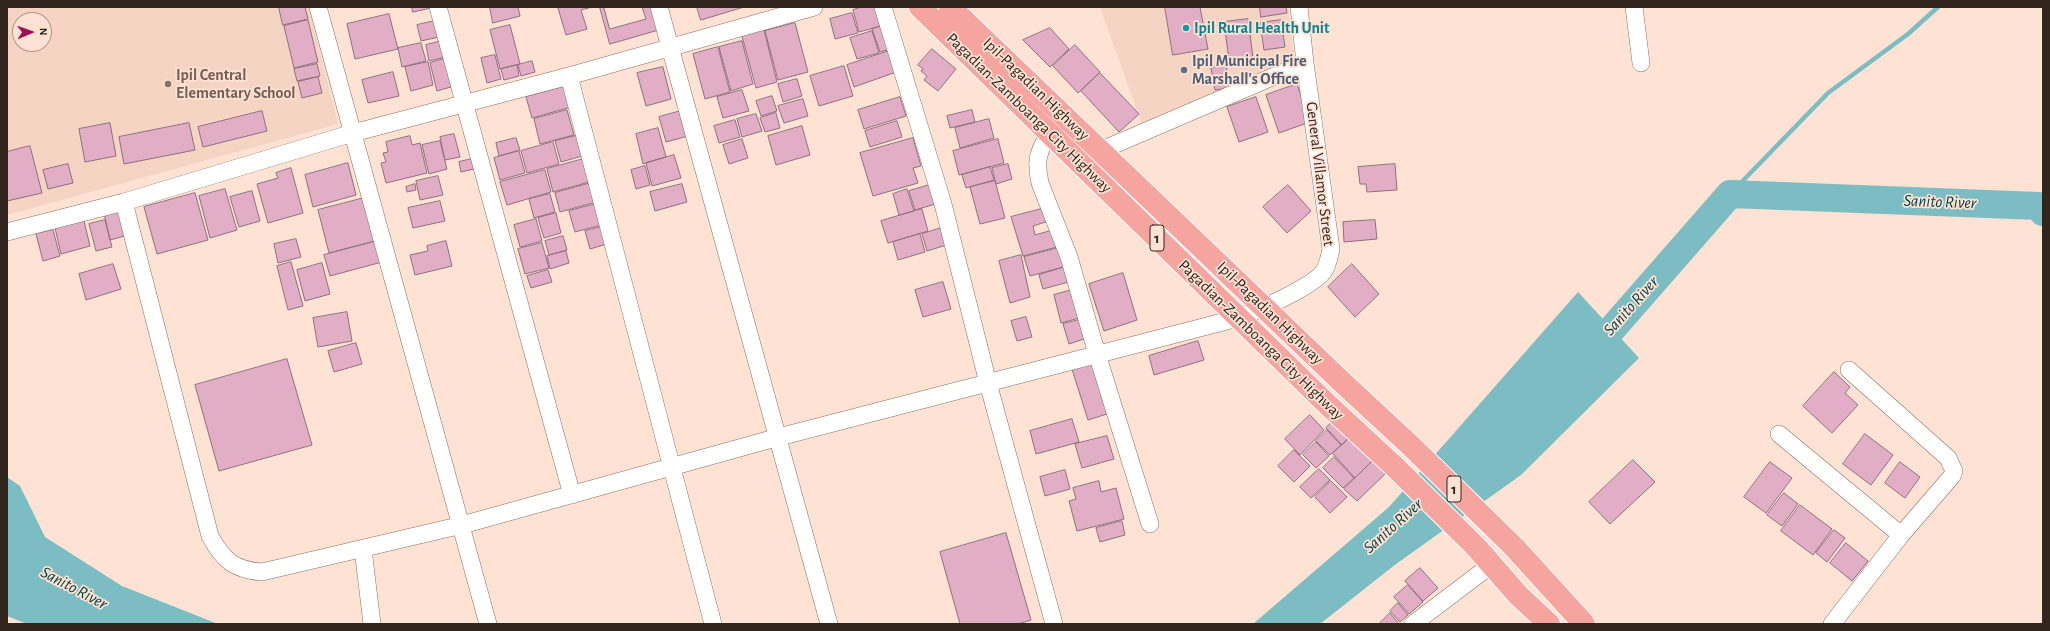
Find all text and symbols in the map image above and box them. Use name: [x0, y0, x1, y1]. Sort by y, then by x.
north arrow: [12, 12, 52, 52]
place label: Ipil Rural Health Unit: [1194, 18, 1329, 38]
marker: Ipil Rural Health Unit: [1181, 23, 1191, 33]
text: N: [38, 28, 49, 36]
street label: Pagadian-Zamboanga City Highway: [942, 29, 1116, 197]
street label: Ipil-Pagadian Highway: [979, 33, 1093, 145]
place label: Ipil Municipal Fire Marshall's Office: [1192, 51, 1307, 89]
place label: Ipil Central Elementary School: [176, 65, 296, 103]
marker: Ipil Municipal Fire Marshall's Office: [1179, 65, 1189, 75]
marker: Ipil Central Elementary School: [163, 79, 173, 89]
street label: General Villamor Street: [1302, 101, 1338, 247]
water label: Sanito River: [1903, 191, 1977, 213]
road number: 1: [1150, 225, 1164, 251]
street label: Pagadian-Zamboanga City Highway: [1174, 256, 1348, 424]
street label: Ipil-Pagadian Highway: [1213, 257, 1327, 369]
water label: Sanito River: [1599, 272, 1663, 340]
road number: 1: [1447, 476, 1461, 502]
water label: Sanito River: [1359, 494, 1427, 558]
water label: Sanito River: [37, 562, 111, 614]

